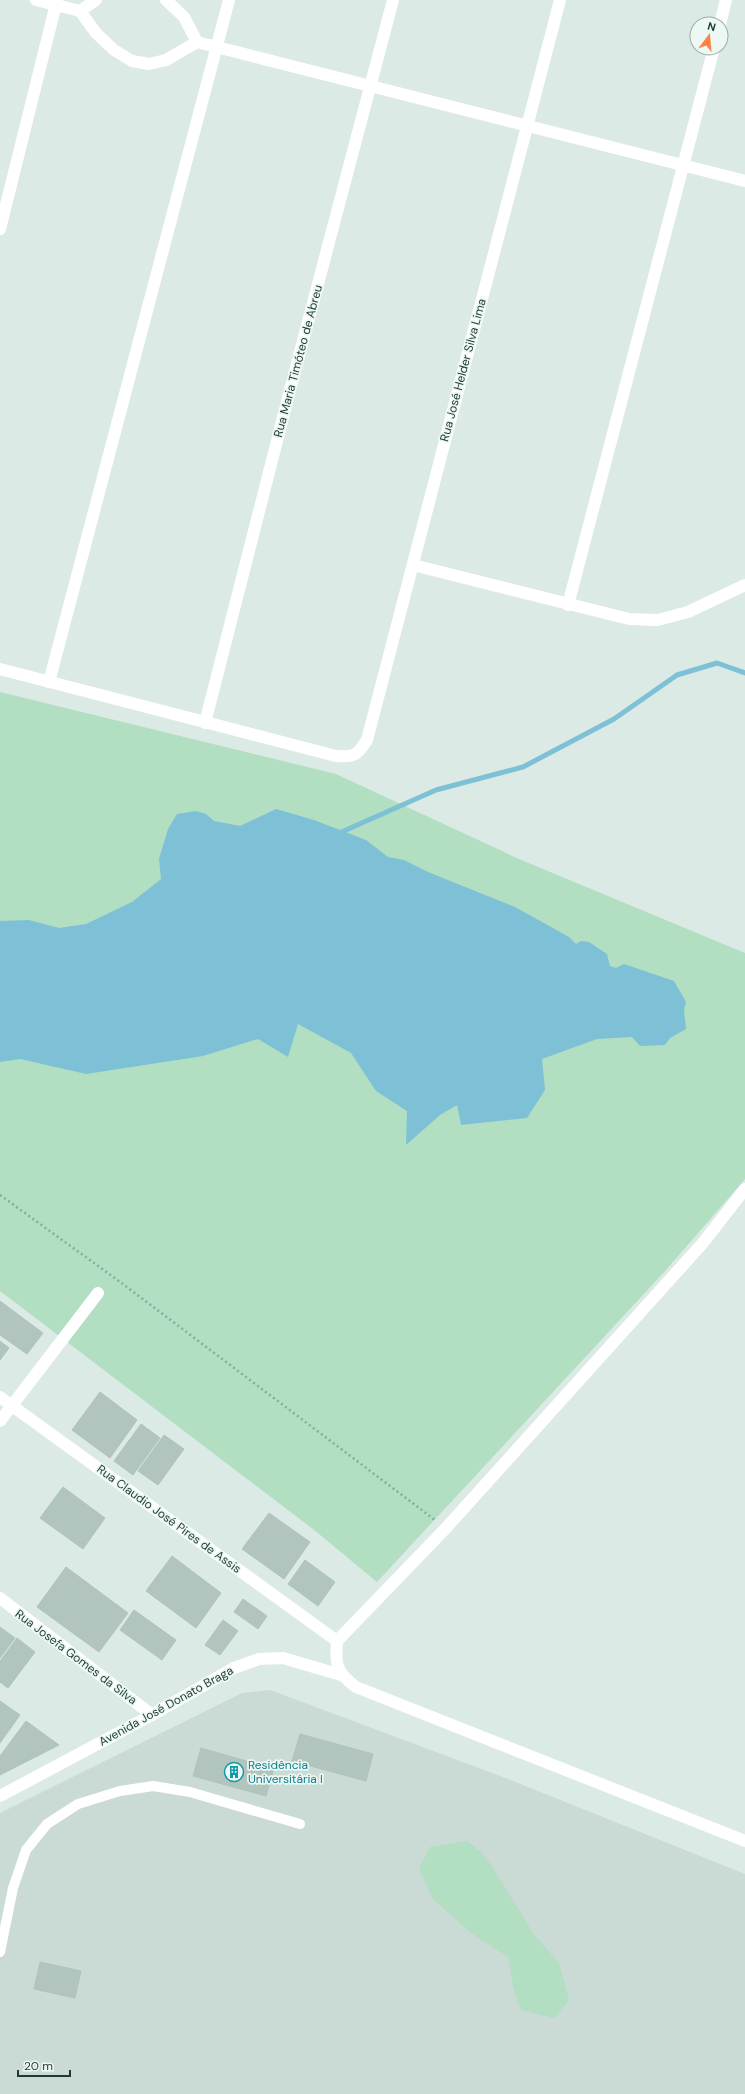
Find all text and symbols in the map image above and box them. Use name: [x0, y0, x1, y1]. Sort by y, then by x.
north arrow: [689, 16, 729, 56]
text: N: [706, 19, 718, 34]
street label: Rua Maria Timóteo de Abreu: [270, 283, 326, 439]
street label: Rua José Helder Silva Lima: [436, 297, 490, 443]
street label: Rua Claudio José Pires de Assis: [94, 1461, 244, 1577]
street label: Rua Josefa Gomes da Silva: [12, 1606, 140, 1708]
street label: Avenida José Donato Braga: [96, 1662, 236, 1750]
place label: Residência Universitária I: [248, 1757, 323, 1787]
building icon: Residência Universitária I: [223, 1761, 245, 1783]
scale bar: [18, 2052, 70, 2078]
text: 20 m: [24, 2058, 53, 2074]

